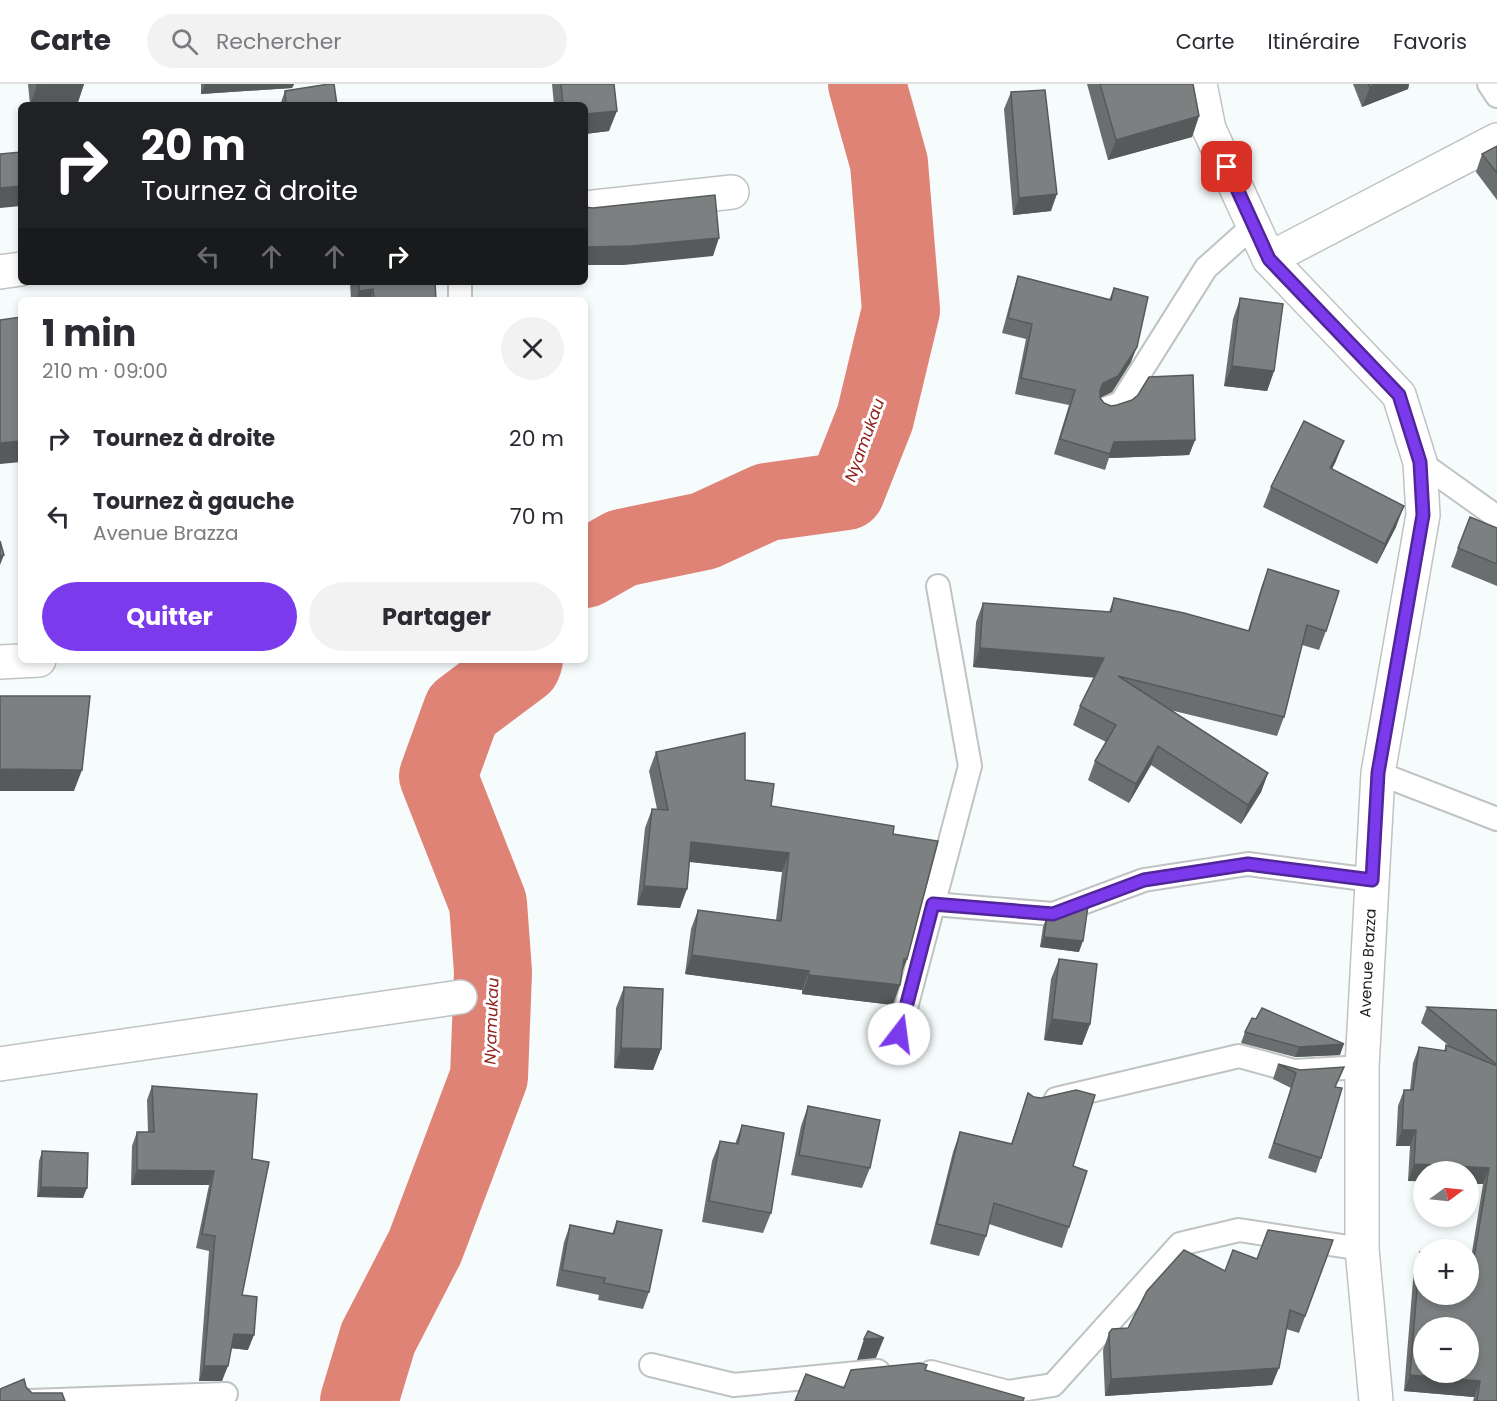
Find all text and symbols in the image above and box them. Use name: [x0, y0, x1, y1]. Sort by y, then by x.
search box: [147, 14, 567, 68]
text: Carte: [30, 21, 111, 60]
icon: search: [168, 25, 201, 58]
text: Rechercher: [216, 26, 342, 57]
text: Carte: [1176, 27, 1235, 56]
text: Itinéraire: [1268, 27, 1360, 56]
text: Favoris: [1393, 27, 1467, 56]
text: 20 m: [141, 116, 246, 175]
icon: right: [42, 126, 120, 204]
pin: [1201, 141, 1252, 192]
icon: arrive: [1210, 150, 1243, 183]
text: Tournez à droite: [141, 172, 358, 209]
icon: left: [192, 240, 225, 273]
icon: ahead: [255, 240, 288, 273]
icon: ahead: [318, 240, 351, 273]
icon: right: [381, 240, 414, 273]
text: 1 min: [42, 308, 136, 359]
button: close: [501, 317, 564, 380]
text: 210 m · 09:00: [42, 357, 168, 385]
water label: Nyamukau: [839, 395, 890, 485]
icon: right: [42, 422, 75, 455]
text: Tournez à droite: [93, 423, 275, 454]
text: 20 m: [509, 423, 564, 454]
text: Tournez à gauche: [93, 486, 294, 517]
icon: left: [42, 500, 75, 533]
text: 70 m: [510, 501, 564, 532]
text: Avenue Brazza: [93, 519, 238, 547]
button: Quitter: [42, 582, 297, 651]
button: Partager: [309, 582, 564, 651]
street label: Avenue Brazza: [1354, 908, 1381, 1018]
water label: Nyamukau: [478, 977, 505, 1065]
position arrow: [867, 1002, 931, 1066]
north arrow: [1413, 1161, 1479, 1227]
map controls: [1413, 1161, 1479, 1383]
button: +: [1413, 1239, 1479, 1305]
button: −: [1413, 1317, 1479, 1383]

